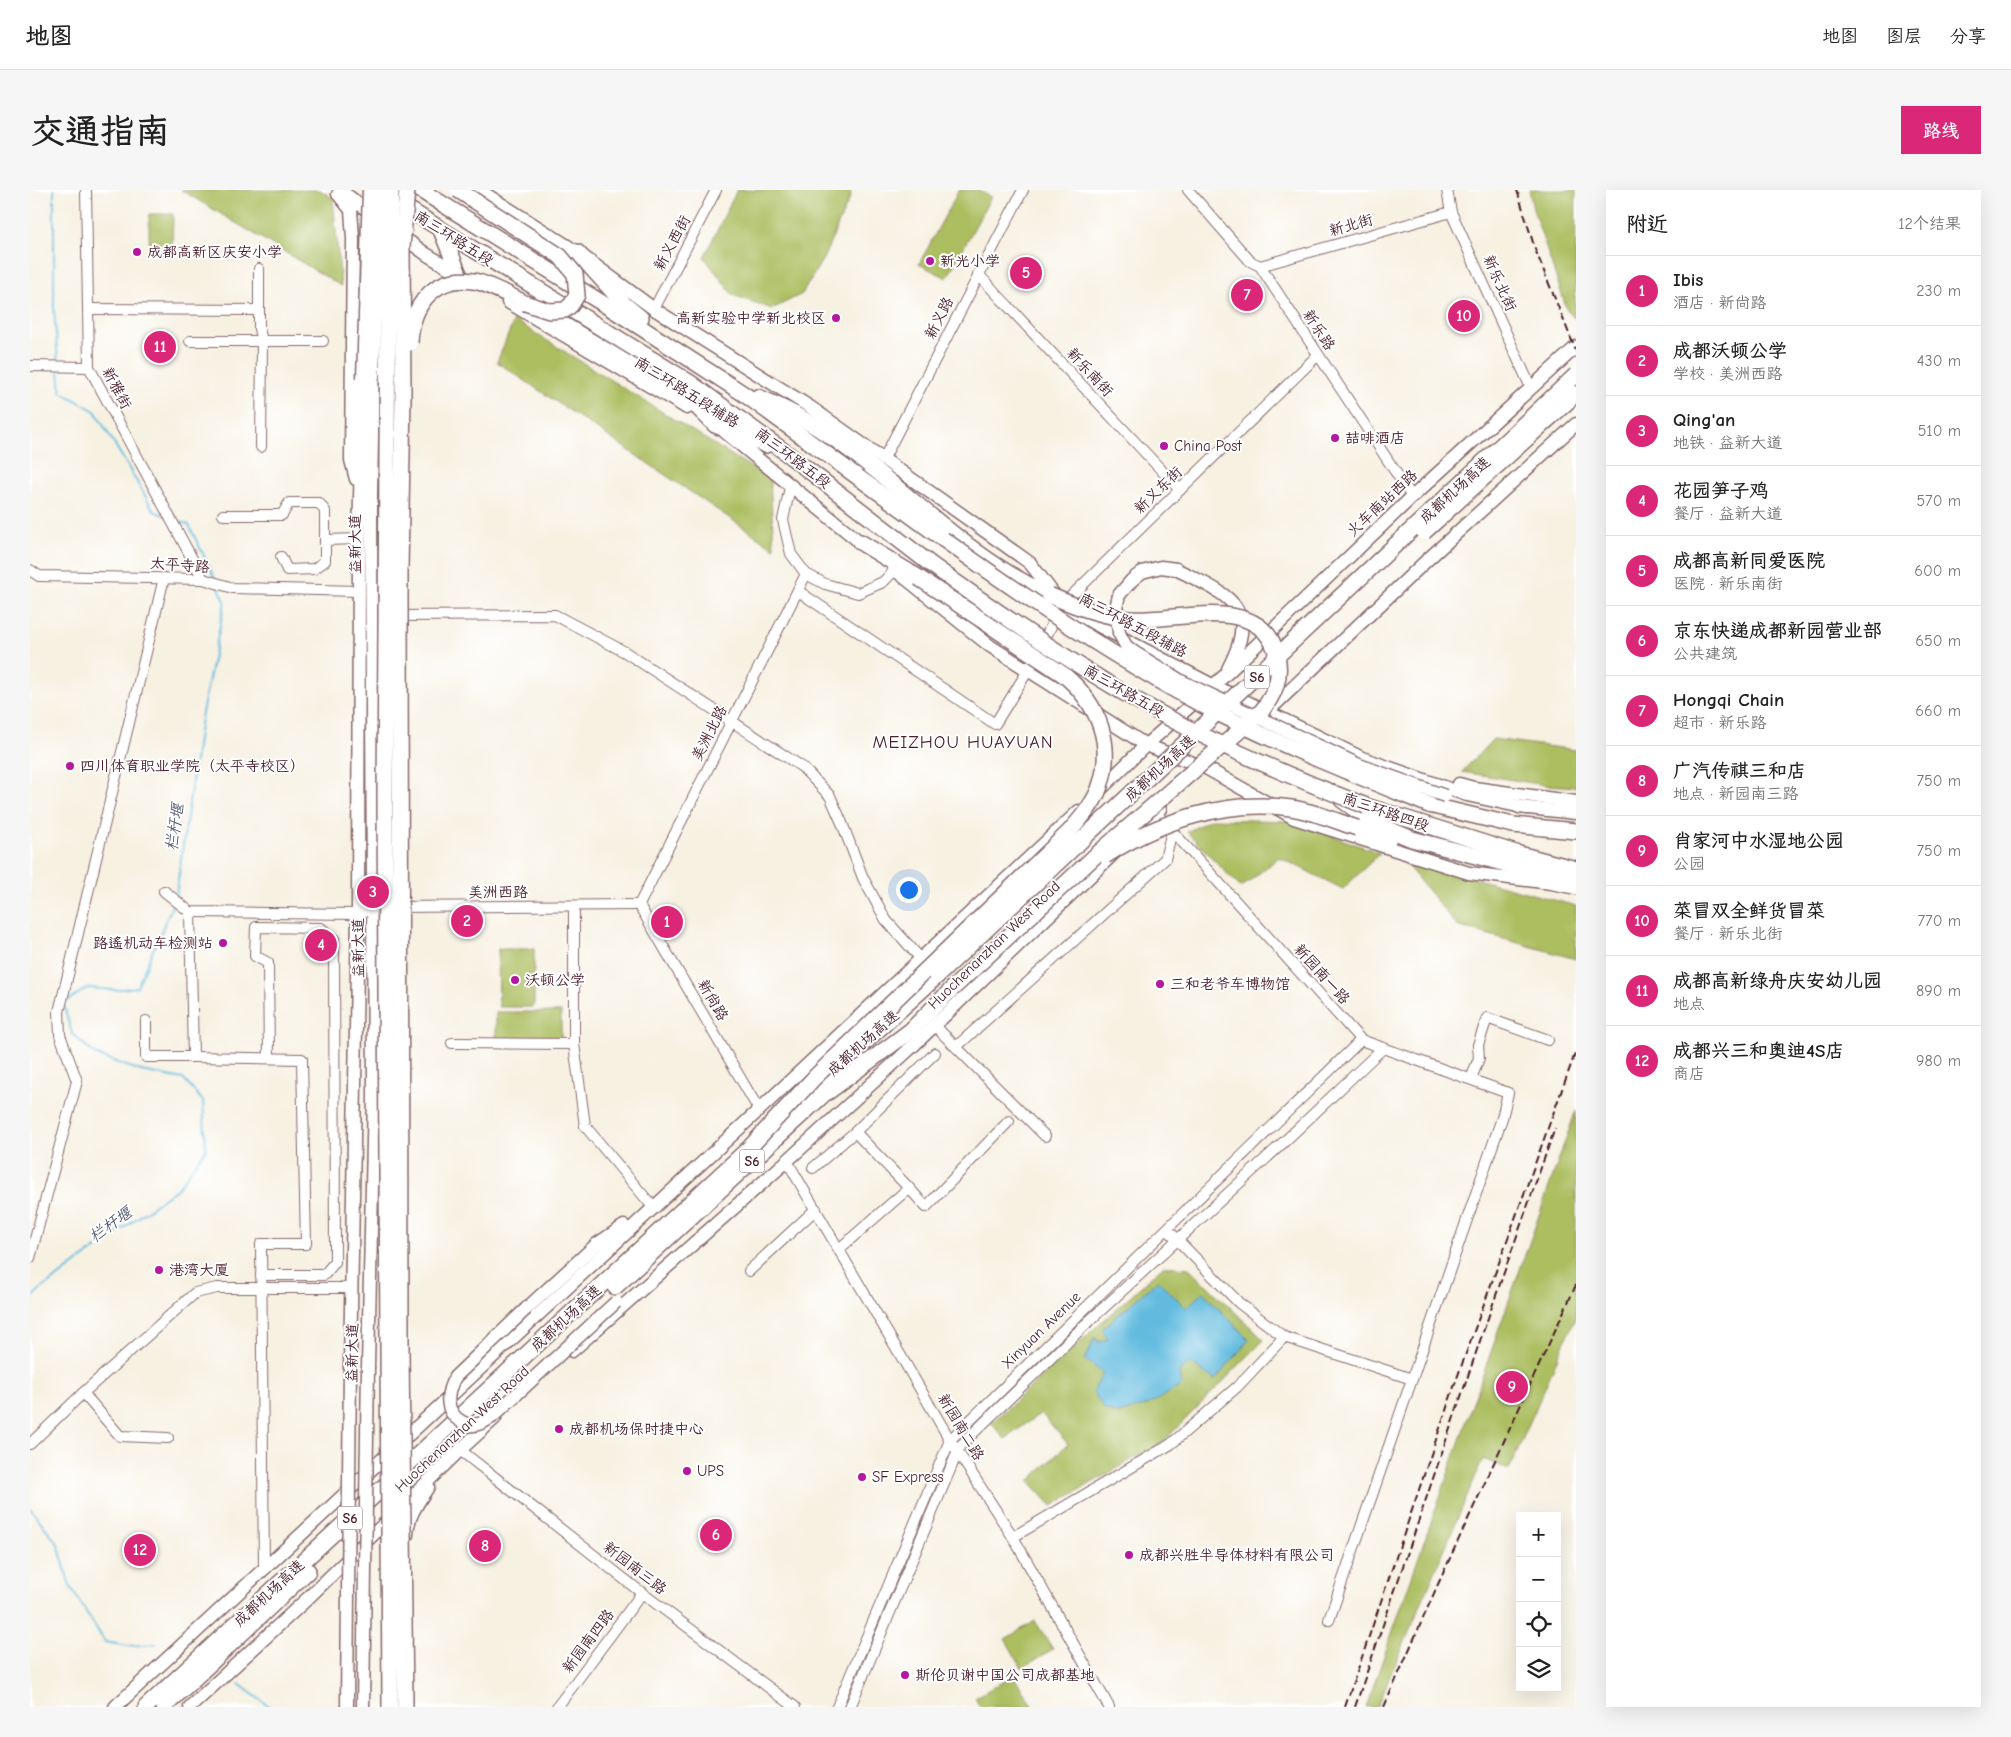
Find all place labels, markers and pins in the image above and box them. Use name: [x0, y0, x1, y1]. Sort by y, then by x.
place label: 成都高新区庆安小学: [147, 243, 282, 261]
marker: 成都高新区庆安小学: [131, 246, 143, 258]
place label: 新光小学: [940, 252, 1000, 270]
pin: 5: [1010, 254, 1042, 292]
marker: 新光小学: [924, 255, 936, 267]
pin: 7: [1231, 276, 1263, 314]
pin: 10: [1448, 297, 1480, 335]
place label: 高新实验中学新北校区: [676, 309, 826, 327]
marker: 高新实验中学新北校区: [830, 312, 842, 324]
pin: 11: [144, 328, 176, 366]
place label: 喆啡酒店: [1345, 429, 1405, 447]
marker: 喆啡酒店: [1329, 432, 1341, 444]
place label: China Post: [1174, 437, 1243, 455]
marker: China Post: [1158, 440, 1170, 452]
place label: 四川体育职业学院（太平寺校区）: [80, 757, 305, 775]
marker: 四川体育职业学院（太平寺校区）: [64, 760, 76, 772]
pin: 3: [357, 873, 389, 911]
pin: 2: [451, 902, 483, 940]
pin: 1: [651, 903, 683, 941]
pin: 4: [305, 926, 337, 964]
place label: 路遥机动车检测站: [93, 934, 213, 952]
marker: 路遥机动车检测站: [217, 937, 229, 949]
place label: 沃顿公学: [525, 971, 585, 989]
marker: 沃顿公学: [509, 974, 521, 986]
place label: 三和老爷车博物馆: [1170, 975, 1290, 993]
marker: 三和老爷车博物馆: [1154, 978, 1166, 990]
place label: 港湾大厦: [169, 1261, 229, 1279]
marker: 港湾大厦: [153, 1264, 165, 1276]
pin: 9: [1496, 1368, 1528, 1406]
place label: 成都机场保时捷中心: [569, 1420, 704, 1438]
marker: 成都机场保时捷中心: [553, 1423, 565, 1435]
place label: UPS: [697, 1462, 724, 1480]
marker: UPS: [681, 1465, 693, 1477]
place label: SF Express: [872, 1468, 944, 1486]
marker: SF Express: [856, 1471, 868, 1483]
pin: 6: [700, 1516, 732, 1554]
pin: 8: [469, 1527, 501, 1565]
pin: 12: [124, 1531, 156, 1569]
place label: 成都兴胜半导体材料有限公司: [1139, 1546, 1334, 1564]
marker: 成都兴胜半导体材料有限公司: [1123, 1549, 1135, 1561]
place label: 斯伦贝谢中国公司成都基地: [915, 1666, 1095, 1684]
marker: 斯伦贝谢中国公司成都基地: [899, 1669, 911, 1681]

